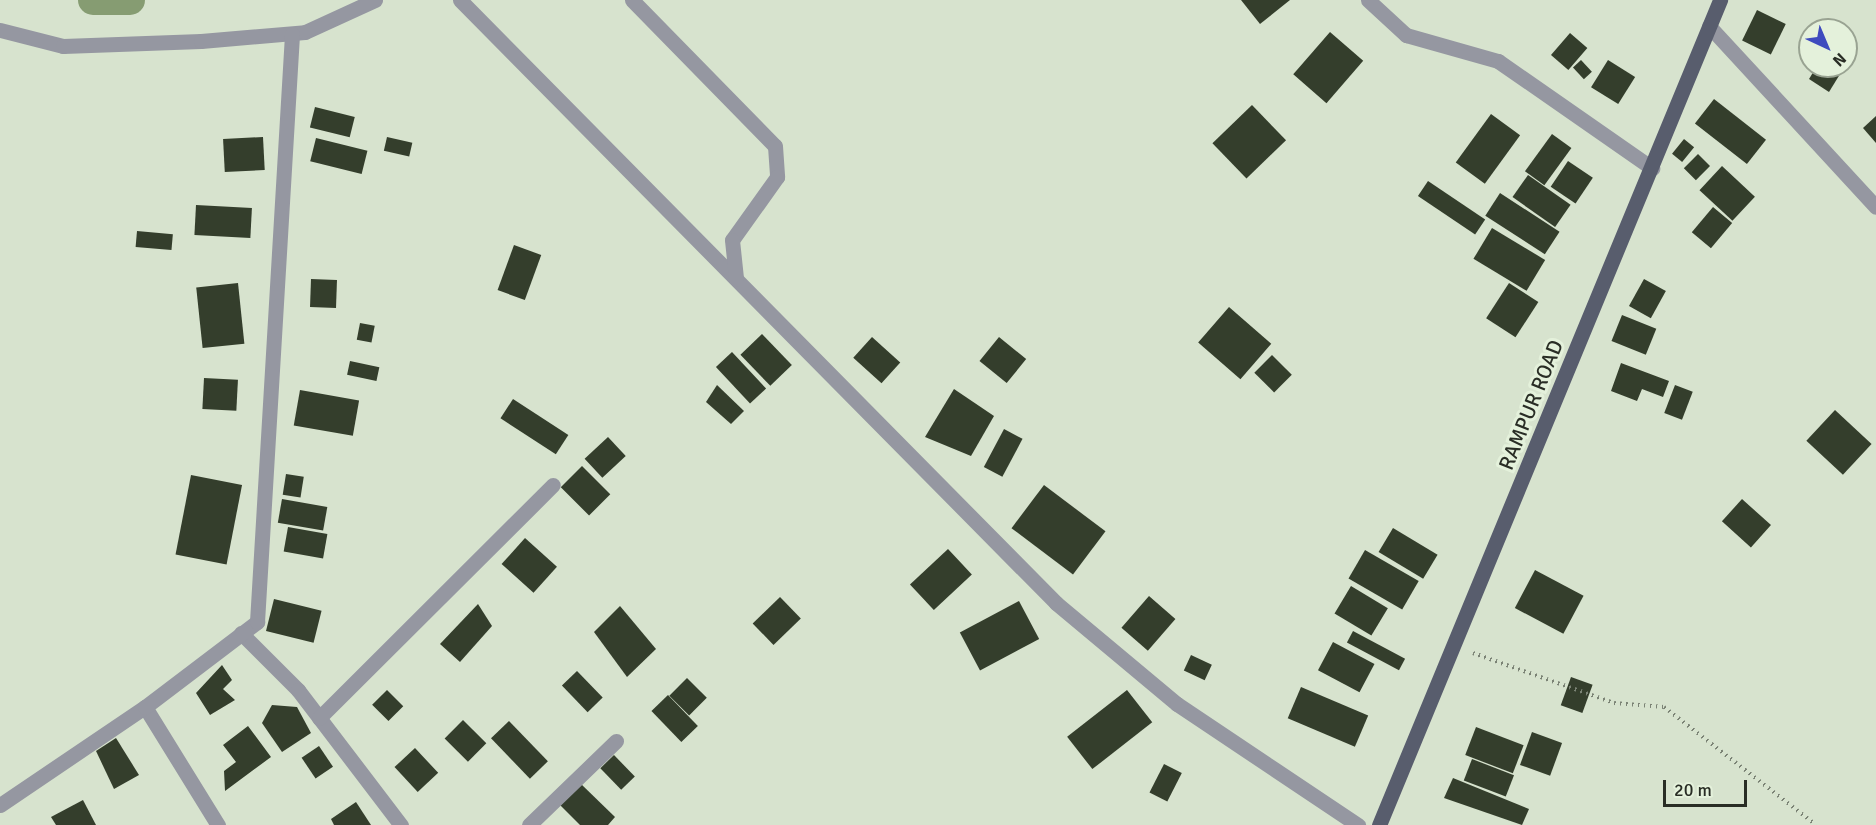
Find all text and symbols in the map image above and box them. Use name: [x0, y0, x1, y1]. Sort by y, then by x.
north arrow: [1798, 18, 1858, 78]
text: N: [1828, 48, 1850, 71]
street label: RAMPUR ROAD: [1493, 336, 1569, 474]
scale bar: [1666, 768, 1750, 806]
text: 20 m: [1674, 779, 1712, 801]

